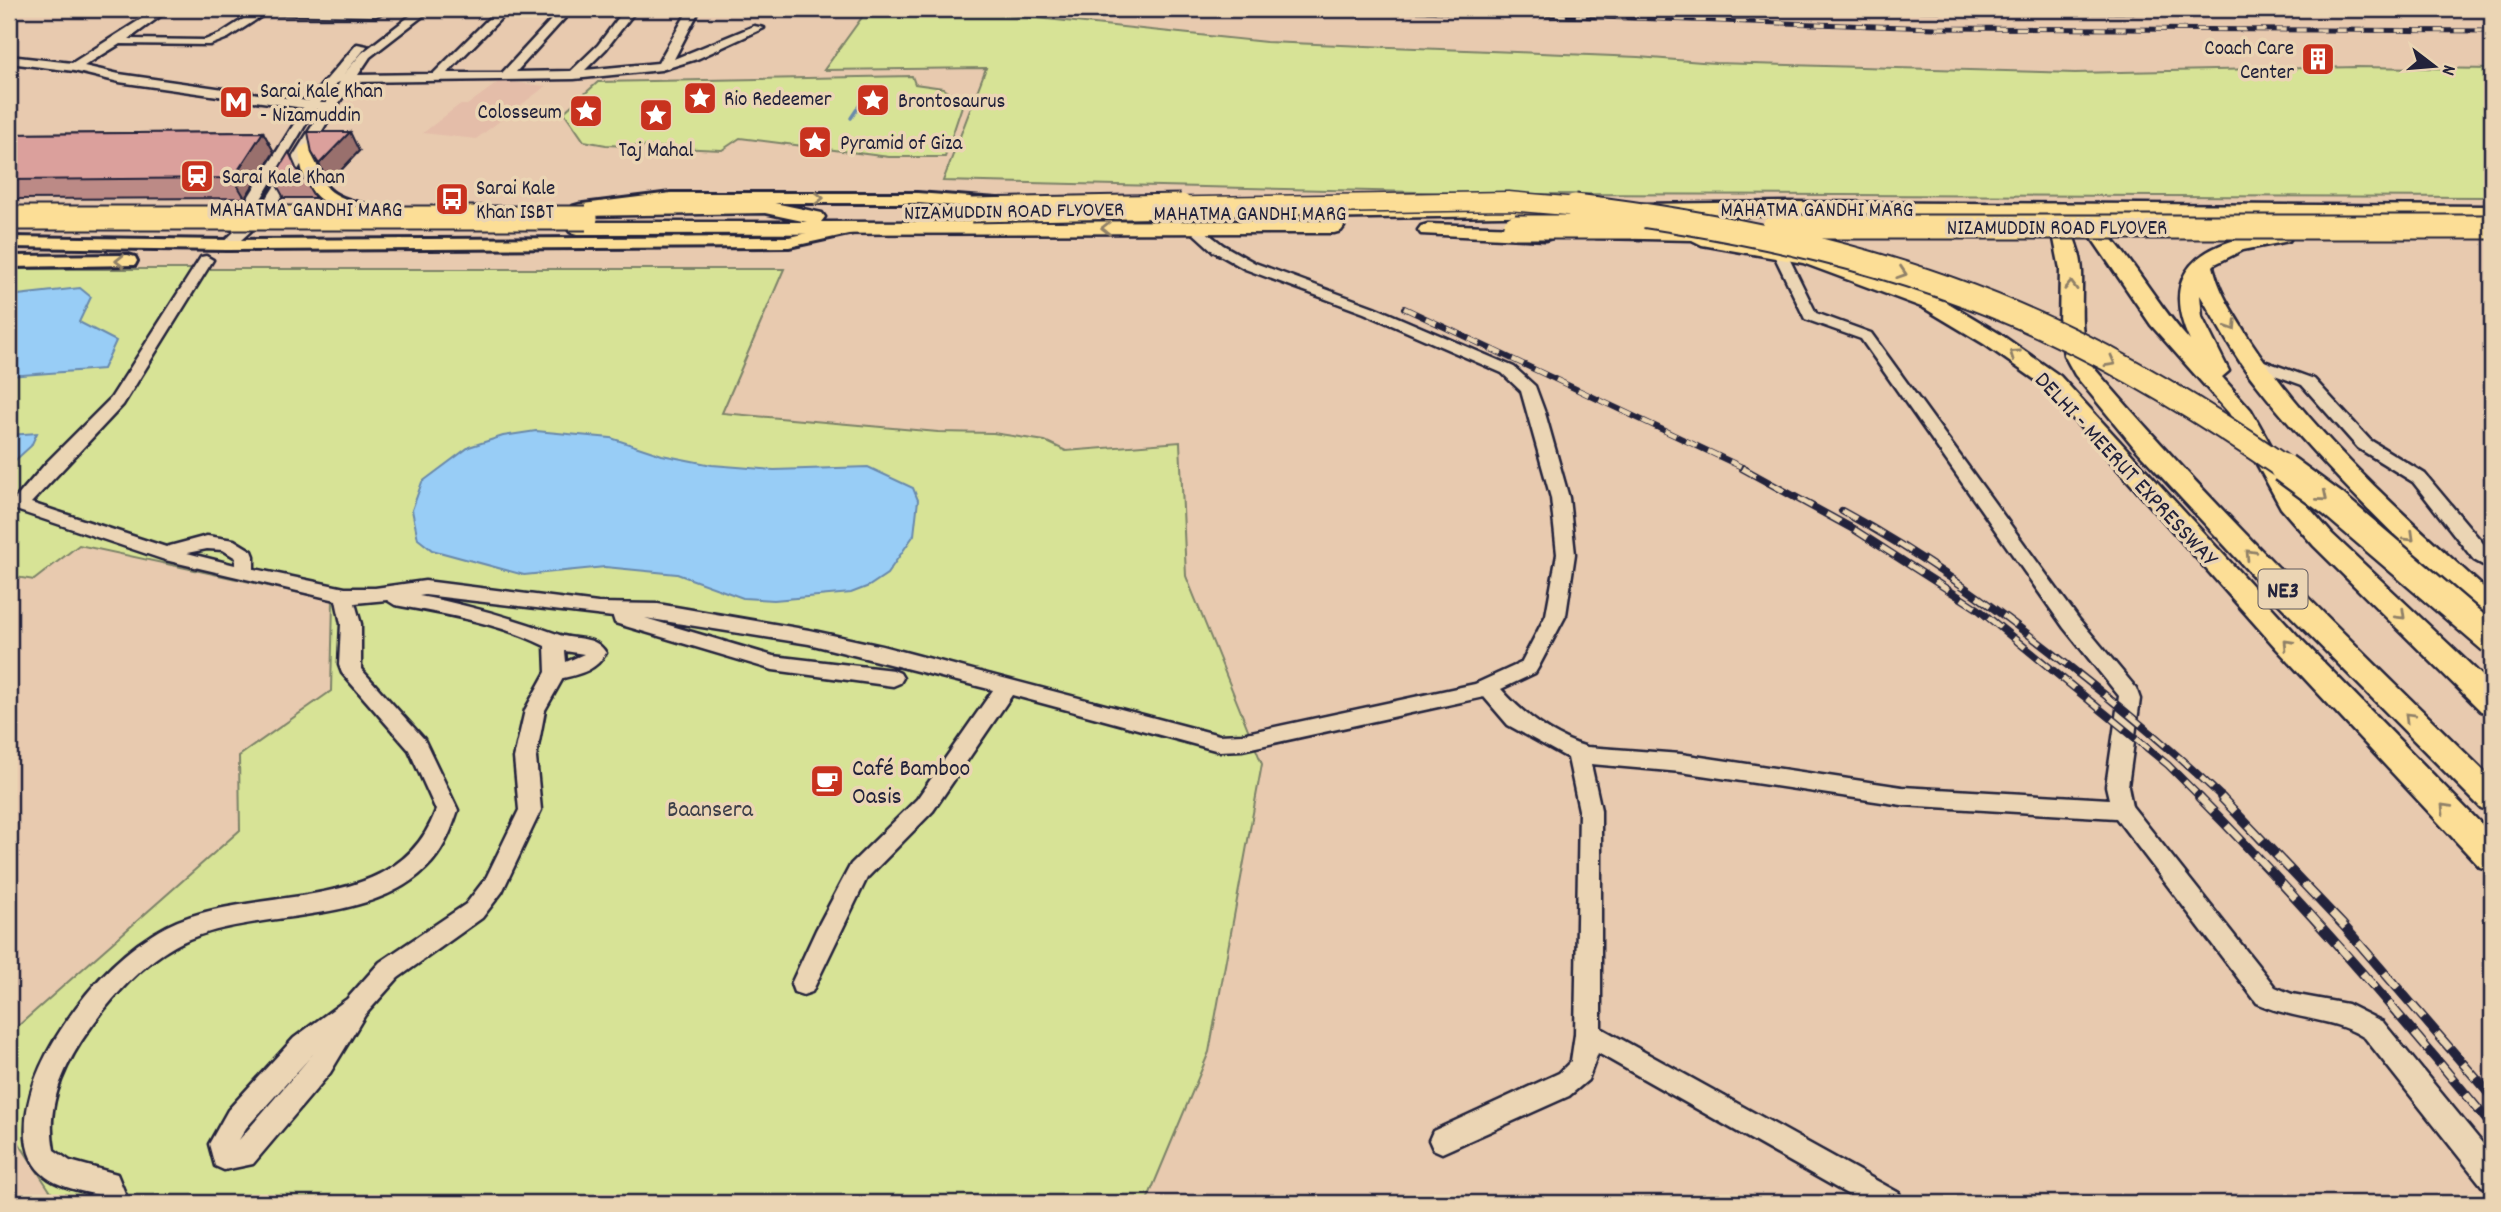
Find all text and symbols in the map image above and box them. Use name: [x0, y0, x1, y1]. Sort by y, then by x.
north arrow: [2400, 32, 2470, 102]
place label: Coach Care Center: [2204, 35, 2294, 89]
building icon: Coach Care Center: [2299, 40, 2337, 78]
text: N: [2433, 61, 2461, 78]
place label: Sarai Kale Khan - Nizamuddin: [260, 78, 383, 132]
place icon: Rio Redeemer: [681, 79, 719, 117]
place icon: Brontosaurus: [854, 81, 892, 119]
metro station icon: Sarai Kale Khan - Nizamuddin: [217, 83, 255, 121]
place label: Rio Redeemer: [724, 86, 832, 116]
place label: Brontosaurus: [898, 88, 1005, 118]
place icon: Colosseum: [567, 92, 605, 130]
place icon: Taj Mahal: [637, 96, 675, 134]
place label: Colosseum: [478, 99, 562, 129]
place icon: Pyramid of Giza: [796, 123, 834, 161]
place label: Pyramid of Giza: [840, 130, 964, 160]
place label: Taj Mahal: [618, 137, 694, 167]
station icon: Sarai Kale Khan: [178, 157, 216, 195]
place label: Sarai Kale Khan: [222, 164, 345, 194]
place label: Sarai Kale Khan ISBT: [476, 175, 555, 229]
bus stop icon: Sarai Kale Khan ISBT: [433, 180, 471, 218]
one-way arrow: [814, 190, 825, 206]
street label: NIZAMUDDIN ROAD FLYOVER: [904, 196, 1124, 230]
street label: MAHATMA GANDHI MARG: [210, 197, 402, 227]
street label: MAHATMA GANDHI MARG: [1721, 197, 1913, 227]
street label: MAHATMA GANDHI MARG: [1154, 201, 1346, 231]
street label: NIZAMUDDIN ROAD FLYOVER: [1947, 215, 2167, 245]
one-way arrow: [1100, 220, 1111, 236]
one-way arrow: [114, 253, 125, 269]
one-way arrow: [1896, 264, 1908, 279]
one-way arrow: [2063, 280, 2079, 290]
one-way arrow: [2224, 318, 2237, 331]
one-way arrow: [2009, 350, 2022, 363]
one-way arrow: [2103, 354, 2116, 367]
street label: DELHI - MEERUT EXPRESSWAY: [2025, 365, 2225, 576]
one-way arrow: [2315, 489, 2328, 501]
one-way arrow: [2402, 528, 2415, 541]
one-way arrow: [2246, 549, 2258, 562]
road number: NE3: [2258, 569, 2308, 608]
one-way arrow: [2393, 607, 2406, 620]
one-way arrow: [2284, 639, 2296, 652]
one-way arrow: [2404, 712, 2417, 725]
place label: Café Bamboo Oasis: [852, 753, 970, 815]
cafe icon: Café Bamboo Oasis: [808, 762, 846, 800]
park label: Baansera: [667, 794, 754, 828]
one-way arrow: [2441, 803, 2454, 816]

